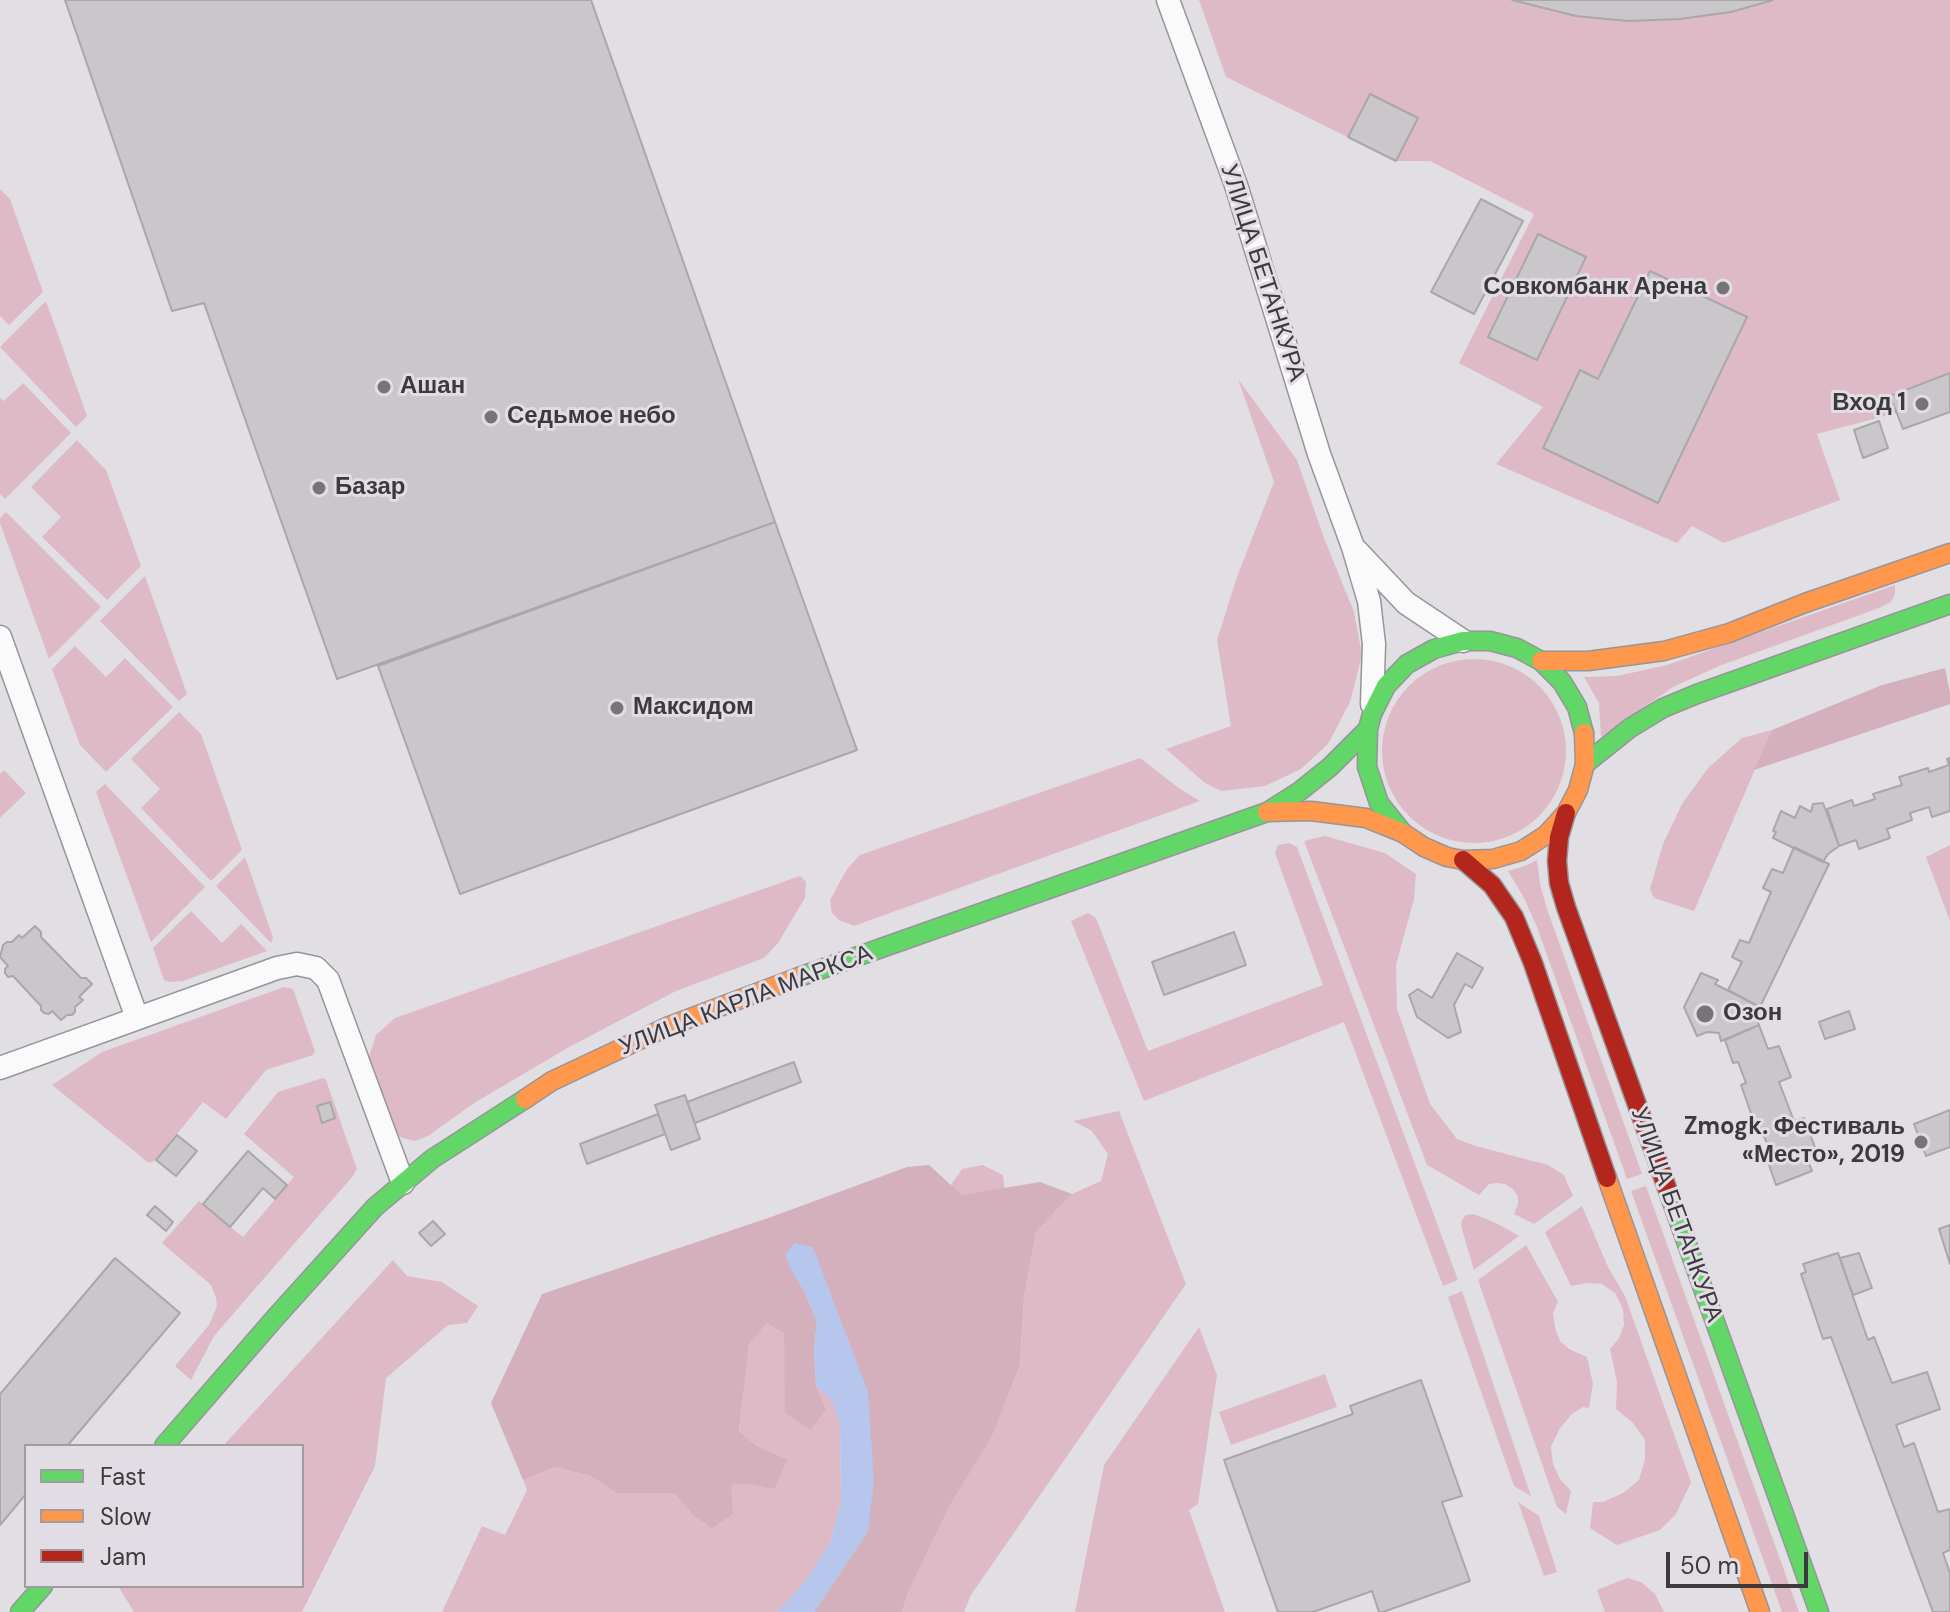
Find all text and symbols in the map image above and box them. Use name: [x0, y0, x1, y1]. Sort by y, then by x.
street label: УЛИЦА БЕТАНКУРА: [1213, 161, 1311, 385]
place label: Совкомбанк Арена: [1483, 274, 1707, 302]
marker: Совкомбанк Арена: [1714, 279, 1732, 297]
place label: Ашан: [400, 373, 465, 401]
marker: Ашан: [375, 378, 393, 396]
place label: Вход 1: [1832, 390, 1906, 418]
marker: Вход 1: [1913, 395, 1931, 413]
place label: Седьмое небо: [507, 403, 676, 431]
marker: Седьмое небо: [482, 408, 500, 426]
place label: Базар: [335, 474, 406, 502]
marker: Базар: [310, 479, 328, 497]
place label: Максидом: [633, 694, 754, 722]
marker: Максидом: [608, 699, 626, 717]
street label: УЛИЦА КАРЛА МАРКСА: [615, 939, 877, 1063]
place label: Озон: [1723, 1000, 1782, 1028]
marker: Озон: [1694, 1003, 1716, 1025]
street label: УЛИЦА БЕТАНКУРА: [1624, 1104, 1728, 1326]
place label: Zmogk. Фестиваль «Место», 2019: [1684, 1114, 1905, 1170]
marker: Zmogk. Фестиваль «Место», 2019: [1912, 1133, 1930, 1151]
legend: [24, 1444, 304, 1588]
text: Fast: [100, 1461, 146, 1492]
text: Slow: [100, 1501, 151, 1532]
scale bar: [1670, 1536, 1812, 1586]
text: Jam: [100, 1541, 146, 1572]
text: 50 m: [1680, 1550, 1739, 1581]

